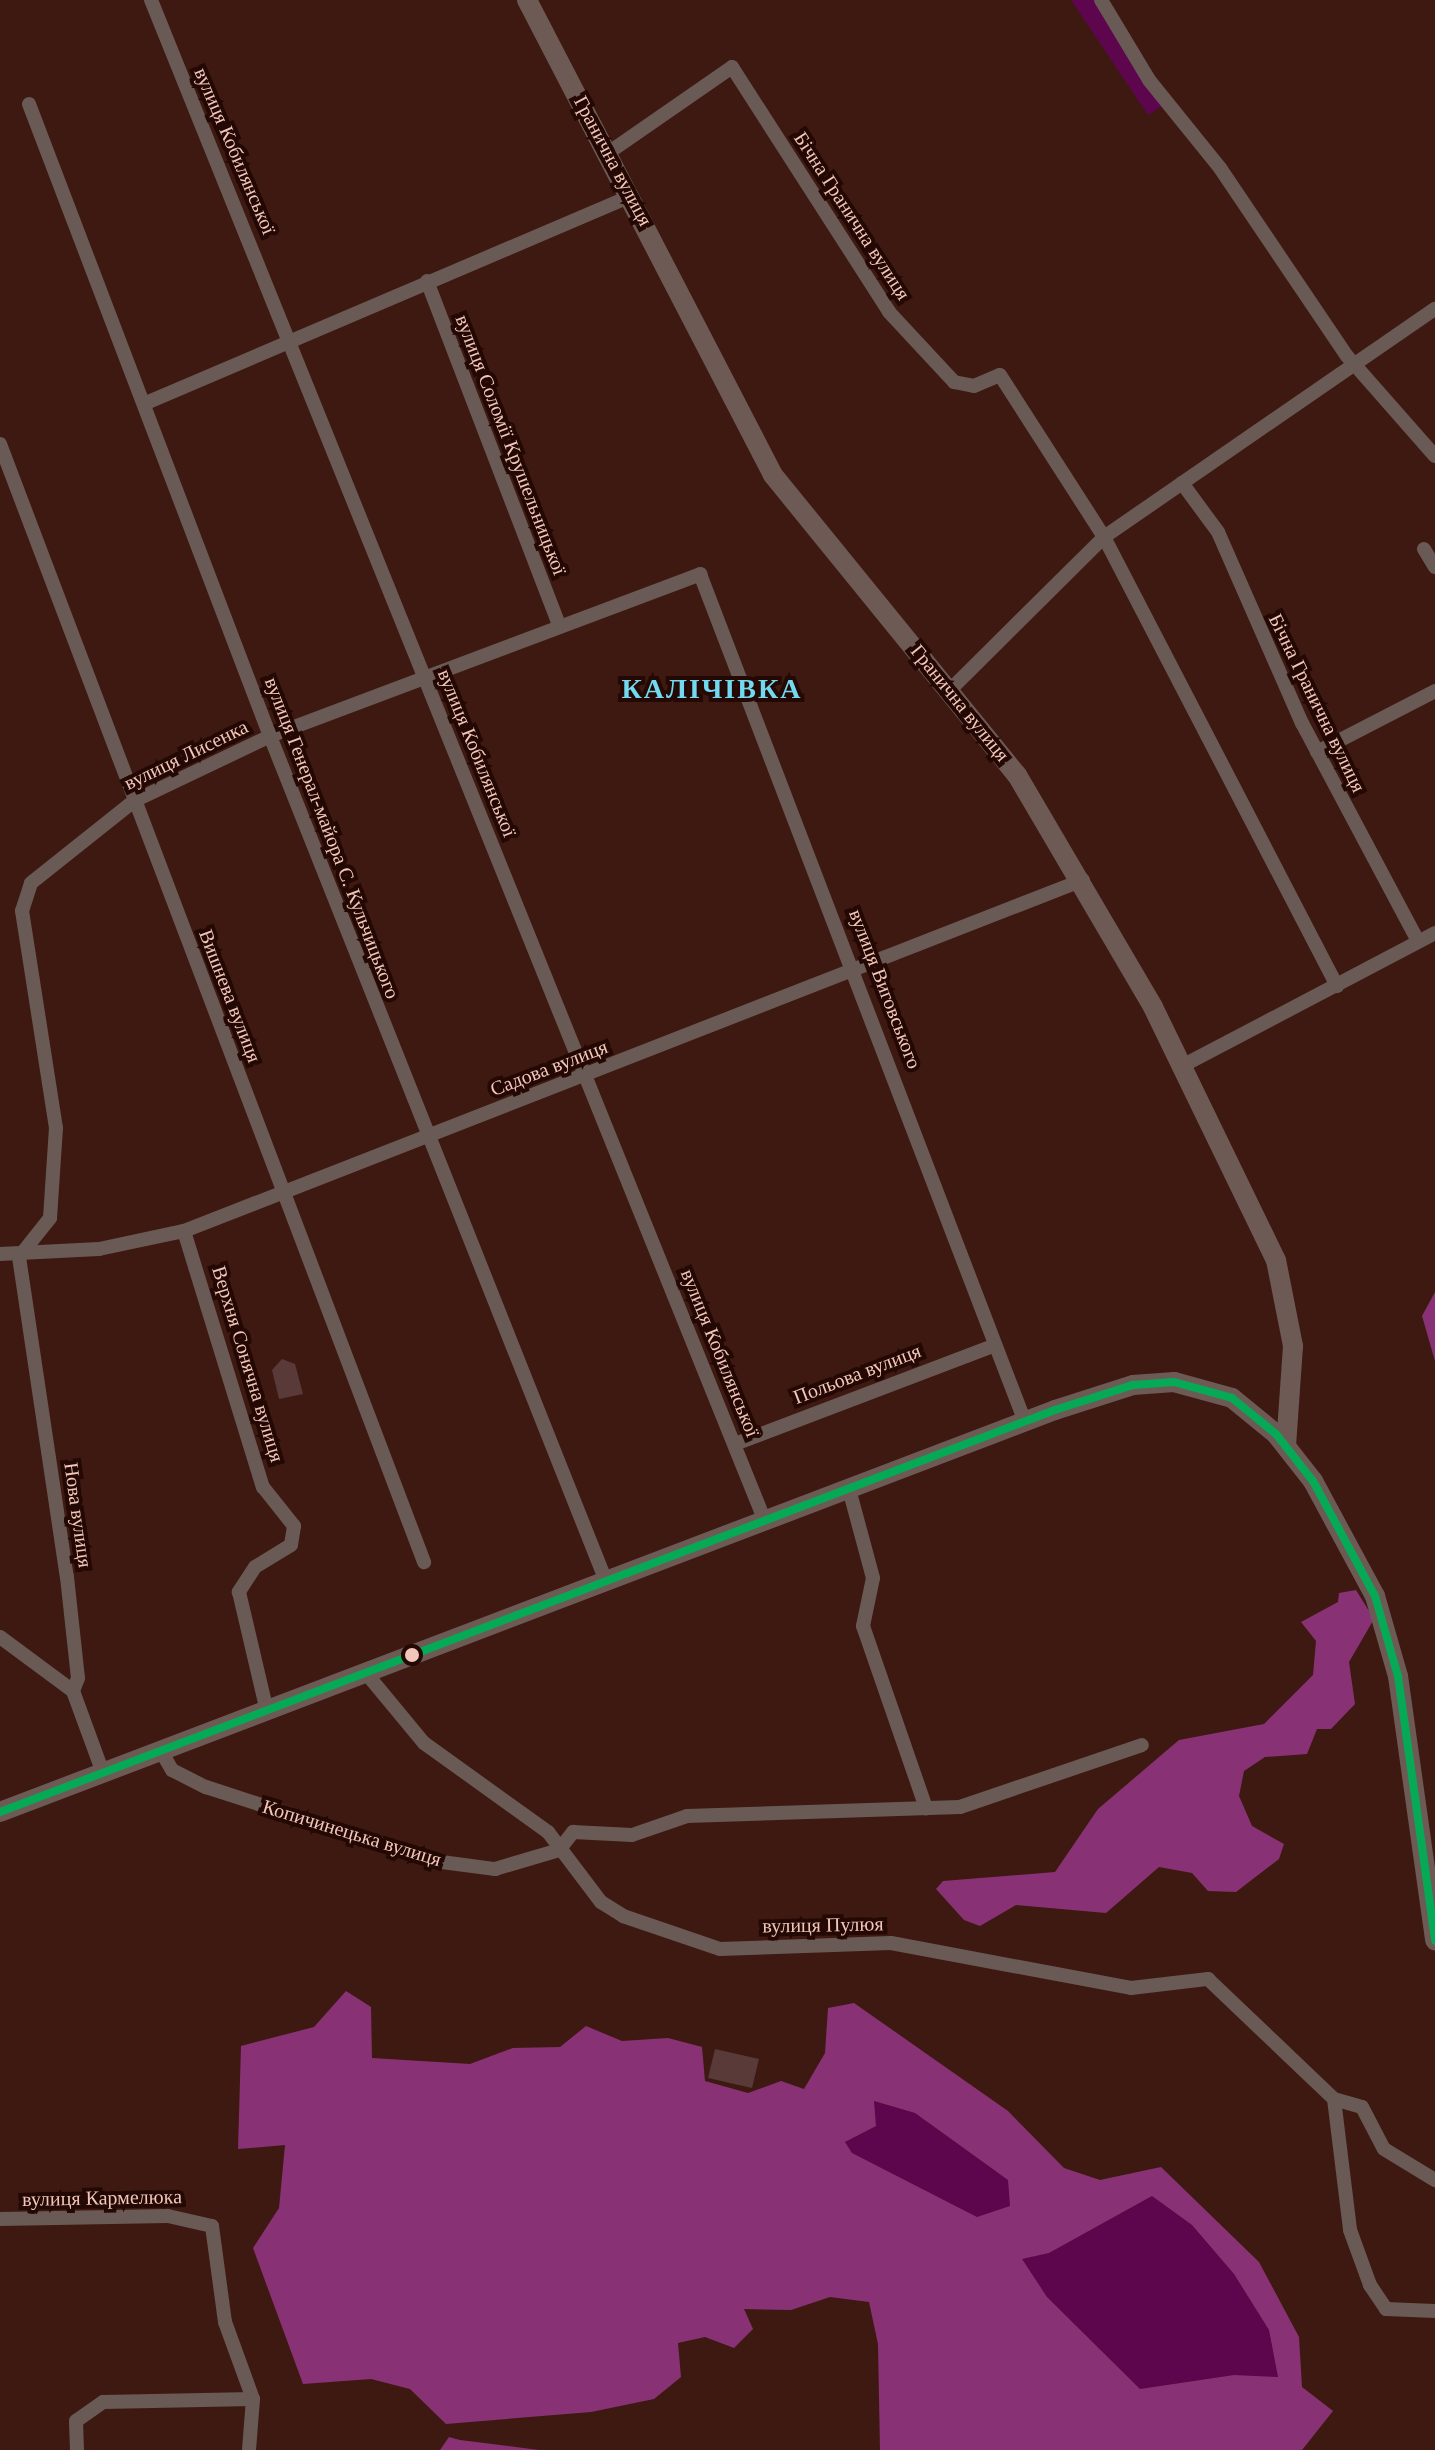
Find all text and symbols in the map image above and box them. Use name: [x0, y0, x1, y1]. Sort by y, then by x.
street label: вулиця Кобилянської: [189, 64, 281, 238]
street label: Гранична вулиця: [569, 92, 657, 230]
street label: Бічна Гранична вулиця: [789, 128, 915, 304]
street label: вулиця Соломії Крушельницької: [450, 311, 572, 579]
street label: Бічна Гранична вулиця: [1263, 610, 1371, 796]
street label: Гранична вулиця: [905, 640, 1015, 766]
street label: вулиця Кобилянської: [432, 666, 522, 840]
district label: КАЛІЧІВКА: [622, 672, 802, 706]
street label: вулиця Генерал-майора С. Кульчицького: [259, 674, 405, 1002]
street label: вулиця Лисенка: [120, 715, 252, 795]
street label: вулиця Виговського: [844, 906, 926, 1072]
street label: Вишнева вулиця: [194, 926, 266, 1066]
street label: Садова вулиця: [487, 1035, 611, 1101]
street label: Верхня Сонячна вулиця: [207, 1263, 289, 1465]
street label: вулиця Кобилянської: [675, 1266, 765, 1440]
street label: Польова вулиця: [790, 1339, 924, 1409]
street label: Нова вулиця: [59, 1461, 97, 1569]
unlabelled marker: [404, 1647, 420, 1663]
street label: Копичинецька вулиця: [260, 1794, 444, 1872]
street label: вулиця Пулюя: [762, 1912, 884, 1938]
street label: вулиця Кармелюка: [22, 2185, 182, 2211]

